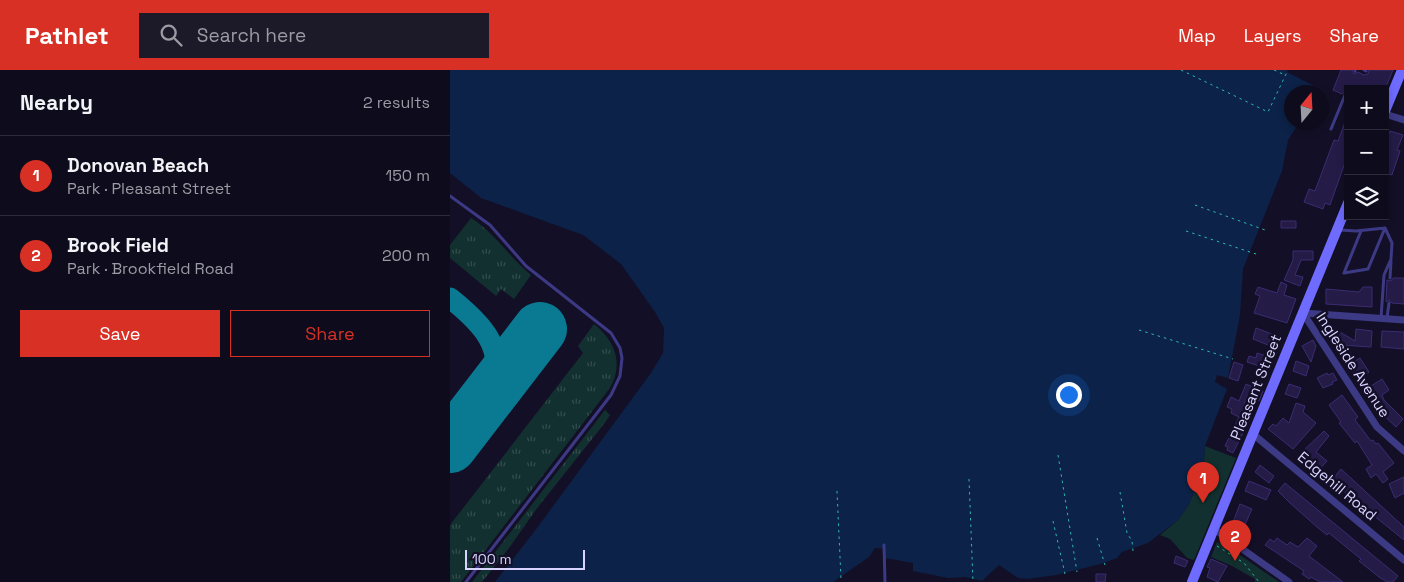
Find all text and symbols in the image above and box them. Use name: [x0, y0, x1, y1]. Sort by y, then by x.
search box: [139, 13, 489, 58]
text: Pathlet: [25, 20, 109, 51]
icon: search: [157, 21, 185, 49]
text: Search here: [197, 23, 306, 48]
text: Map: [1178, 24, 1216, 47]
text: Layers: [1244, 24, 1301, 47]
text: Share: [1329, 24, 1379, 47]
north arrow: [1284, 85, 1329, 130]
map controls: [1344, 85, 1389, 220]
button: +: [1344, 85, 1389, 130]
text: Nearby: [20, 89, 93, 116]
text: 2 results: [363, 92, 430, 113]
button: −: [1344, 130, 1389, 175]
text: Donovan Beach: [67, 153, 209, 178]
text: 1: [32, 165, 40, 186]
text: 150 m: [386, 165, 430, 186]
button: layers: [1344, 175, 1389, 220]
text: Park · Pleasant Street: [67, 178, 231, 199]
text: Brook Field: [67, 233, 169, 258]
text: 2: [31, 245, 41, 266]
text: 200 m: [382, 245, 430, 266]
text: Park · Brookfield Road: [67, 258, 234, 279]
street label: Ingleside Avenue: [1312, 308, 1395, 421]
button: Save: [20, 310, 220, 357]
button: Share: [230, 310, 430, 357]
street label: Pleasant Street: [1226, 331, 1285, 442]
your location: [1056, 382, 1082, 408]
street label: Edgehill Road: [1294, 447, 1381, 524]
pin: 1: [1187, 462, 1219, 503]
pin: 2: [1219, 520, 1251, 561]
scale bar: [465, 547, 585, 570]
text: 100 m: [472, 550, 511, 568]

